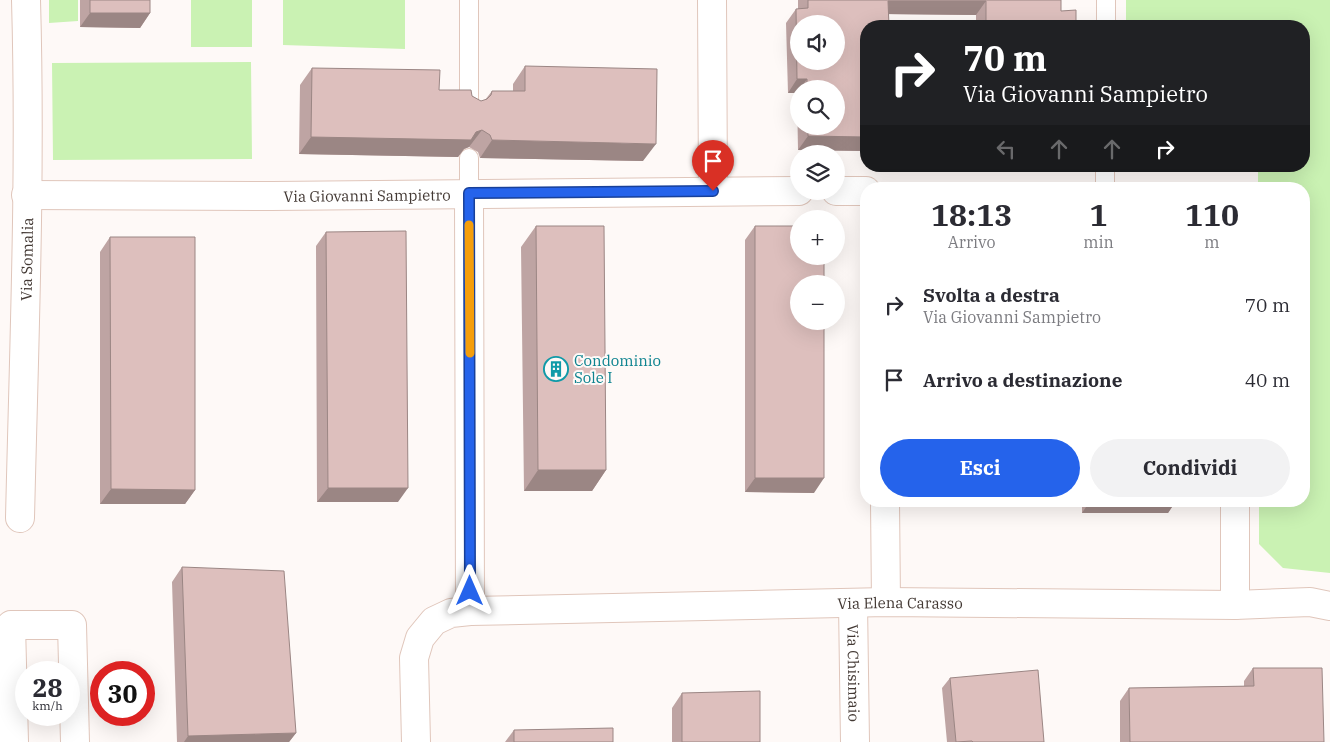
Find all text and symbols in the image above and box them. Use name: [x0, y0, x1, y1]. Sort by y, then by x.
map controls: [790, 15, 845, 330]
button: sound: [790, 15, 845, 70]
text: 70 m: [963, 35, 1047, 81]
icon: right: [880, 40, 945, 105]
text: Via Giovanni Sampietro: [963, 79, 1208, 108]
button: search: [790, 80, 845, 135]
icon: left: [992, 135, 1020, 163]
icon: ahead: [1045, 135, 1073, 163]
icon: ahead: [1098, 135, 1126, 163]
icon: right: [1151, 135, 1179, 163]
pin: [692, 140, 734, 191]
button: layers: [790, 145, 845, 200]
icon: arrive: [699, 147, 727, 175]
street label: Via Giovanni Sampietro: [283, 185, 451, 205]
text: 18:13: [931, 195, 1012, 234]
text: 1: [1090, 195, 1108, 234]
text: 110: [1185, 195, 1239, 234]
button: +: [790, 210, 845, 265]
street label: Via Somalia: [16, 217, 37, 301]
text: Arrivo: [948, 232, 995, 252]
text: min: [1083, 232, 1114, 252]
text: m: [1204, 232, 1220, 252]
button: −: [790, 275, 845, 330]
text: Svolta a destra: [923, 283, 1060, 307]
icon: right: [880, 291, 908, 319]
text: 70 m: [1245, 293, 1290, 317]
text: Via Giovanni Sampietro: [923, 307, 1101, 327]
place label: Condominio Sole I: [574, 351, 661, 387]
building icon: Condominio Sole I: [543, 356, 569, 382]
icon: arrive: [880, 366, 908, 394]
text: Arrivo a destinazione: [923, 368, 1122, 392]
text: 40 m: [1245, 368, 1290, 392]
button: Esci: [880, 439, 1080, 497]
button: Condividi: [1090, 439, 1290, 497]
position arrow: [443, 564, 495, 616]
street label: Via Elena Carasso: [837, 592, 963, 613]
street label: Via Chisimaio: [844, 624, 864, 722]
speed limit sign: 30: [90, 661, 155, 726]
text: 28: [32, 671, 63, 704]
text: km/h: [32, 698, 63, 713]

